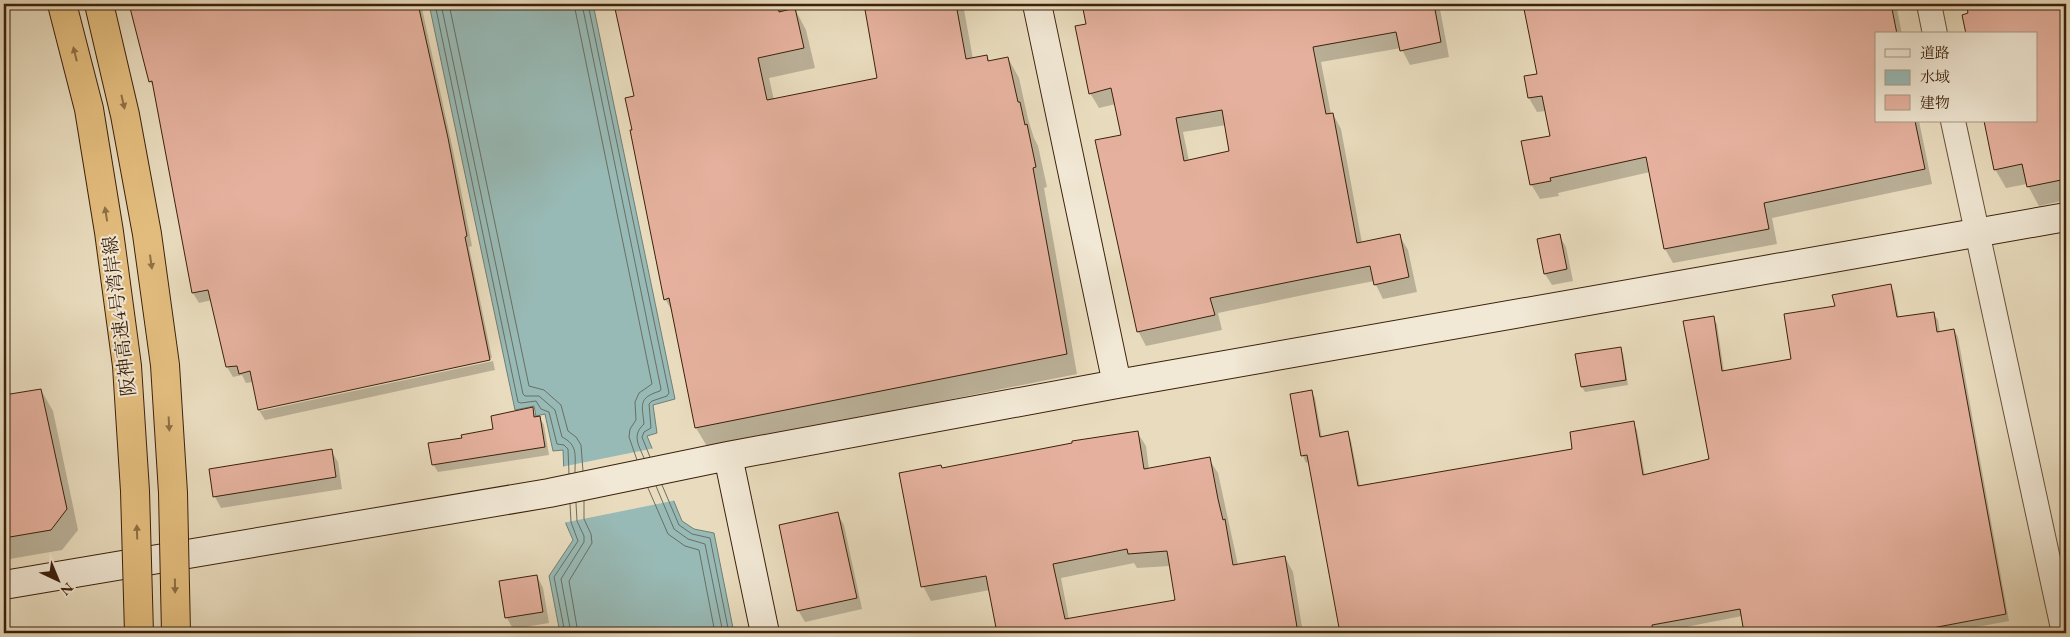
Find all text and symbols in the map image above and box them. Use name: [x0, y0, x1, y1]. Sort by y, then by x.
legend: [1875, 32, 2038, 122]
text: 道路: [1920, 43, 1950, 62]
one-way arrow: [71, 47, 79, 62]
text: 水域: [1920, 67, 1950, 86]
text: 建物: [1920, 93, 1950, 112]
one-way arrow: [119, 95, 127, 110]
one-way arrow: [101, 205, 109, 221]
street label: 阪神高速4号湾岸線: [97, 235, 141, 397]
one-way arrow: [147, 255, 155, 271]
one-way arrow: [165, 416, 173, 432]
one-way arrow: [132, 524, 140, 540]
north arrow: [32, 554, 82, 604]
one-way arrow: [171, 578, 179, 594]
text: N: [56, 579, 77, 600]

